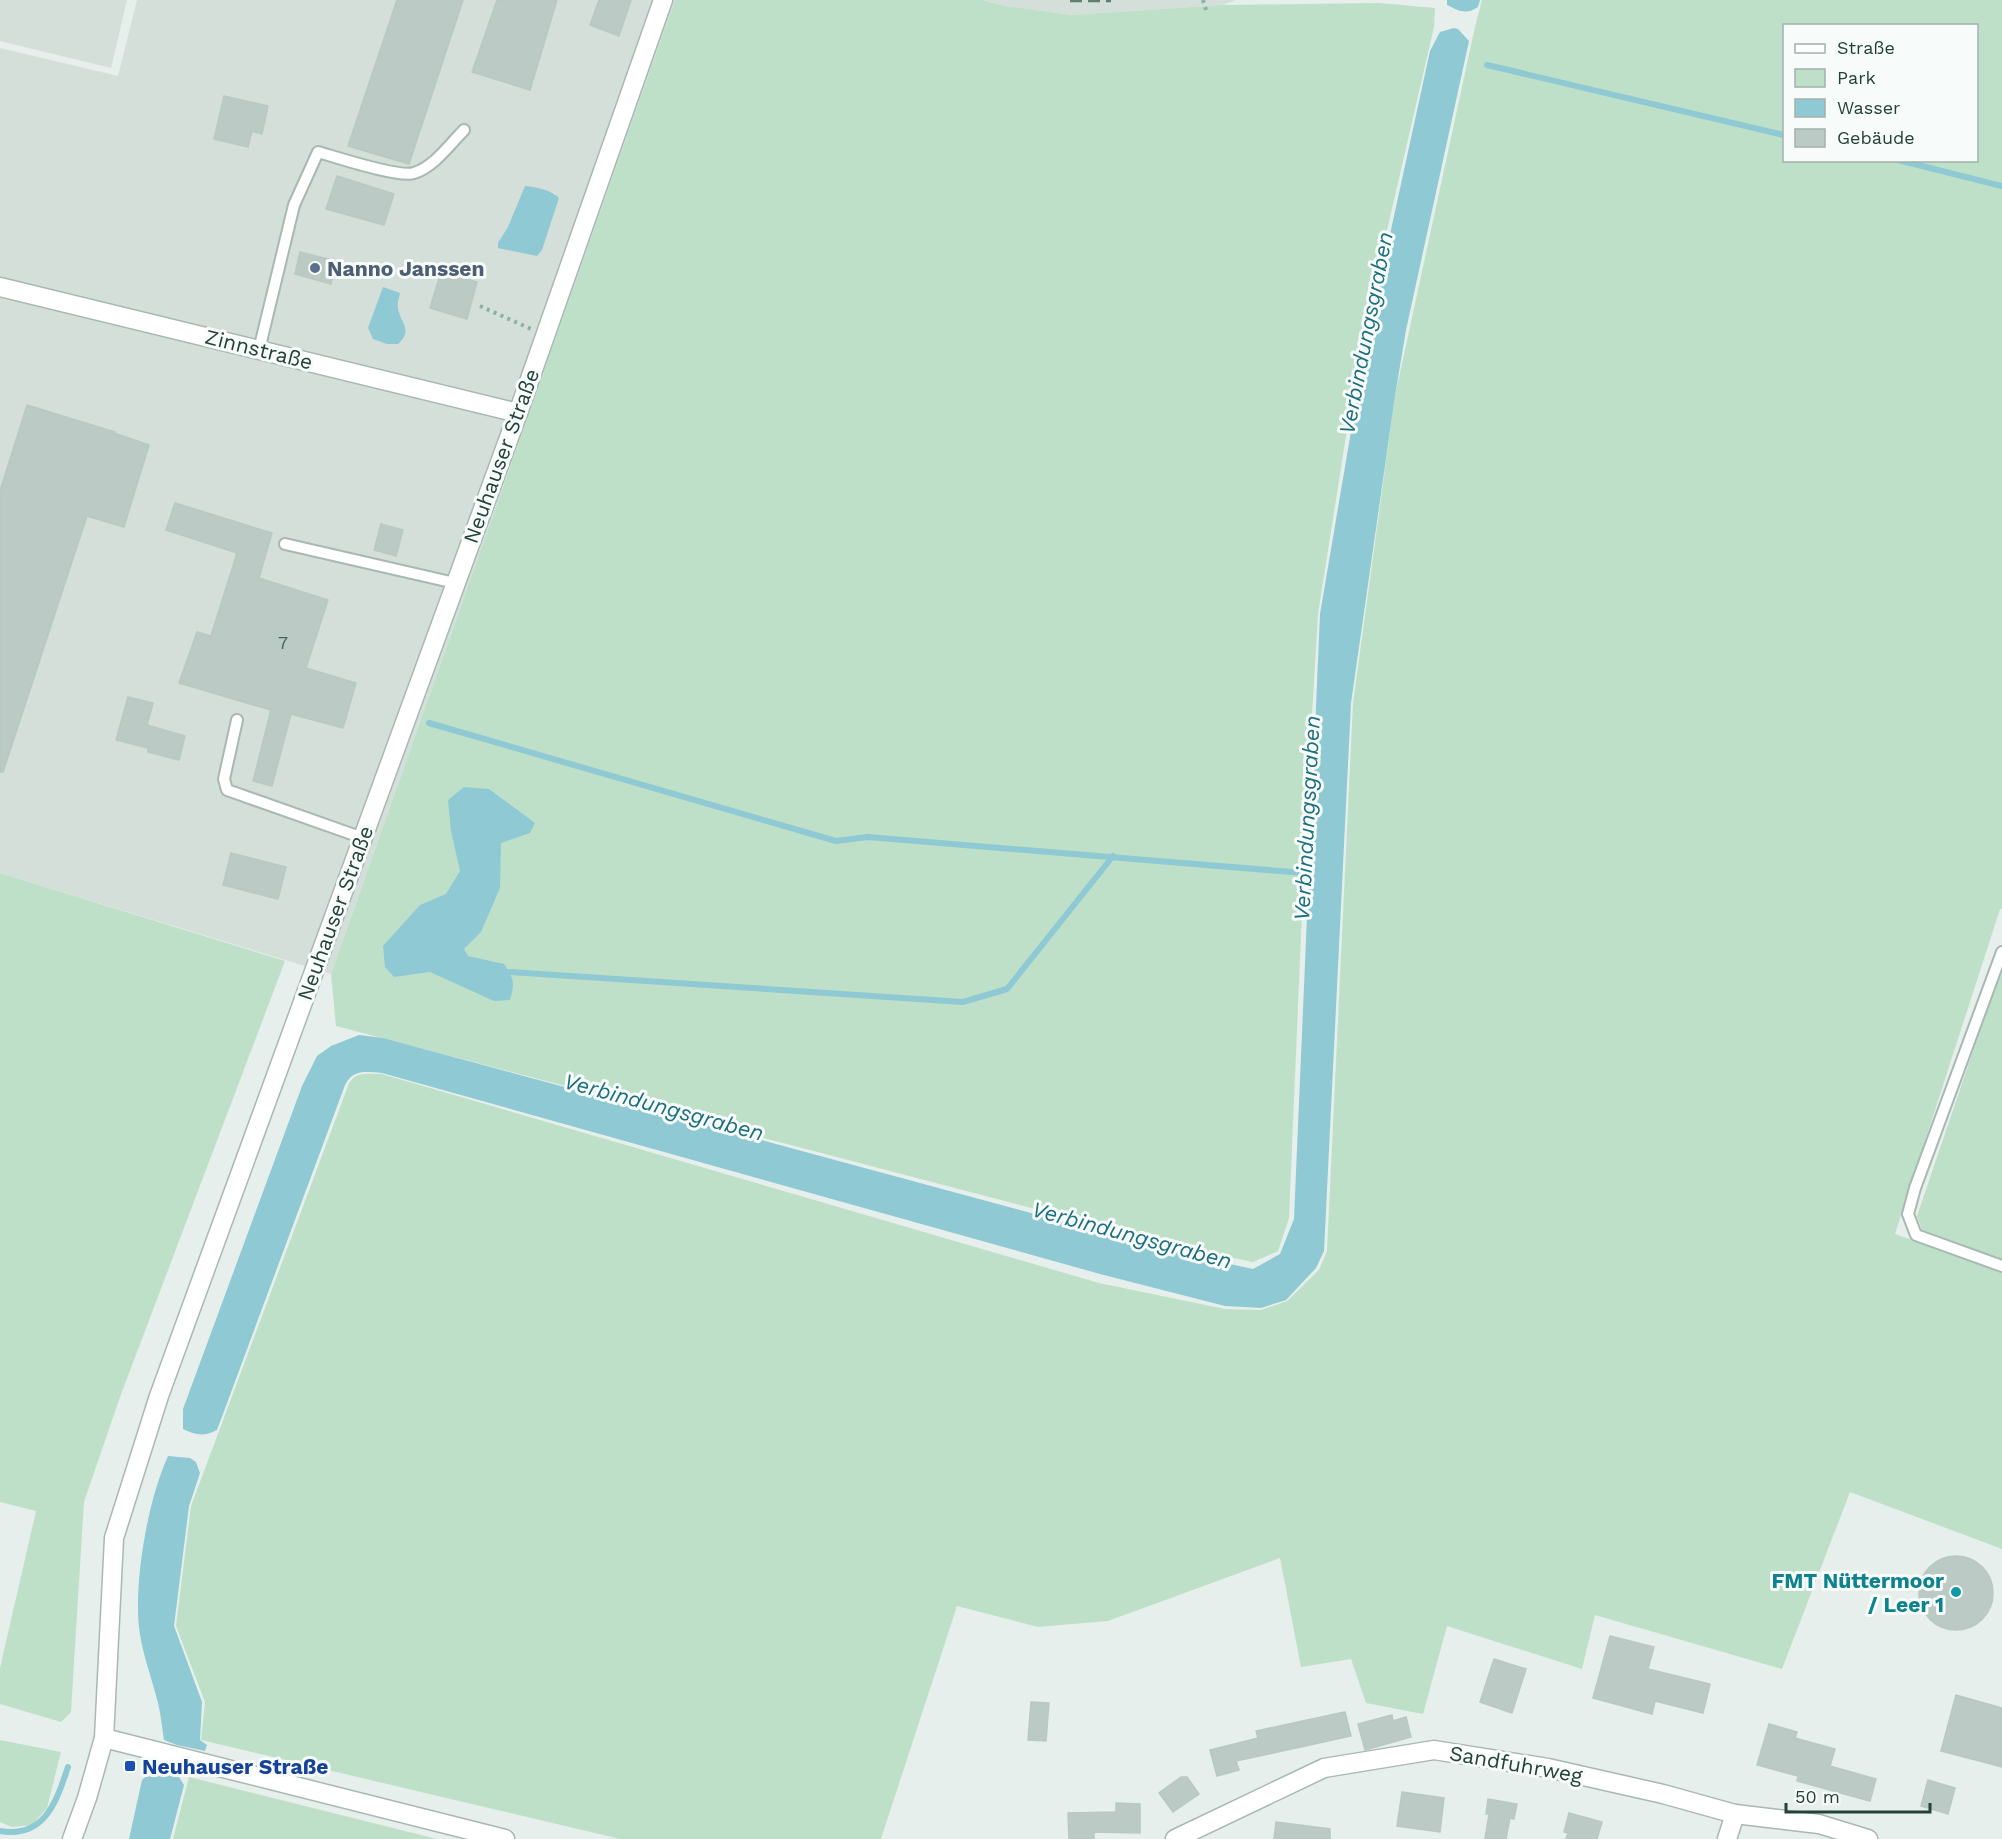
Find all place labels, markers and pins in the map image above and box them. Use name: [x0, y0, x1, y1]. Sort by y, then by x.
place label: Nanno Janssen: [327, 256, 484, 281]
marker: Nanno Janssen: [308, 261, 322, 275]
place label: FMT Nüttermoor / Leer 1: [1771, 1568, 1944, 1617]
marker: FMT Nüttermoor / Leer 1: [1949, 1585, 1963, 1599]
place label: Neuhauser Straße: [142, 1754, 328, 1779]
marker: Neuhauser Straße: [123, 1759, 137, 1773]

